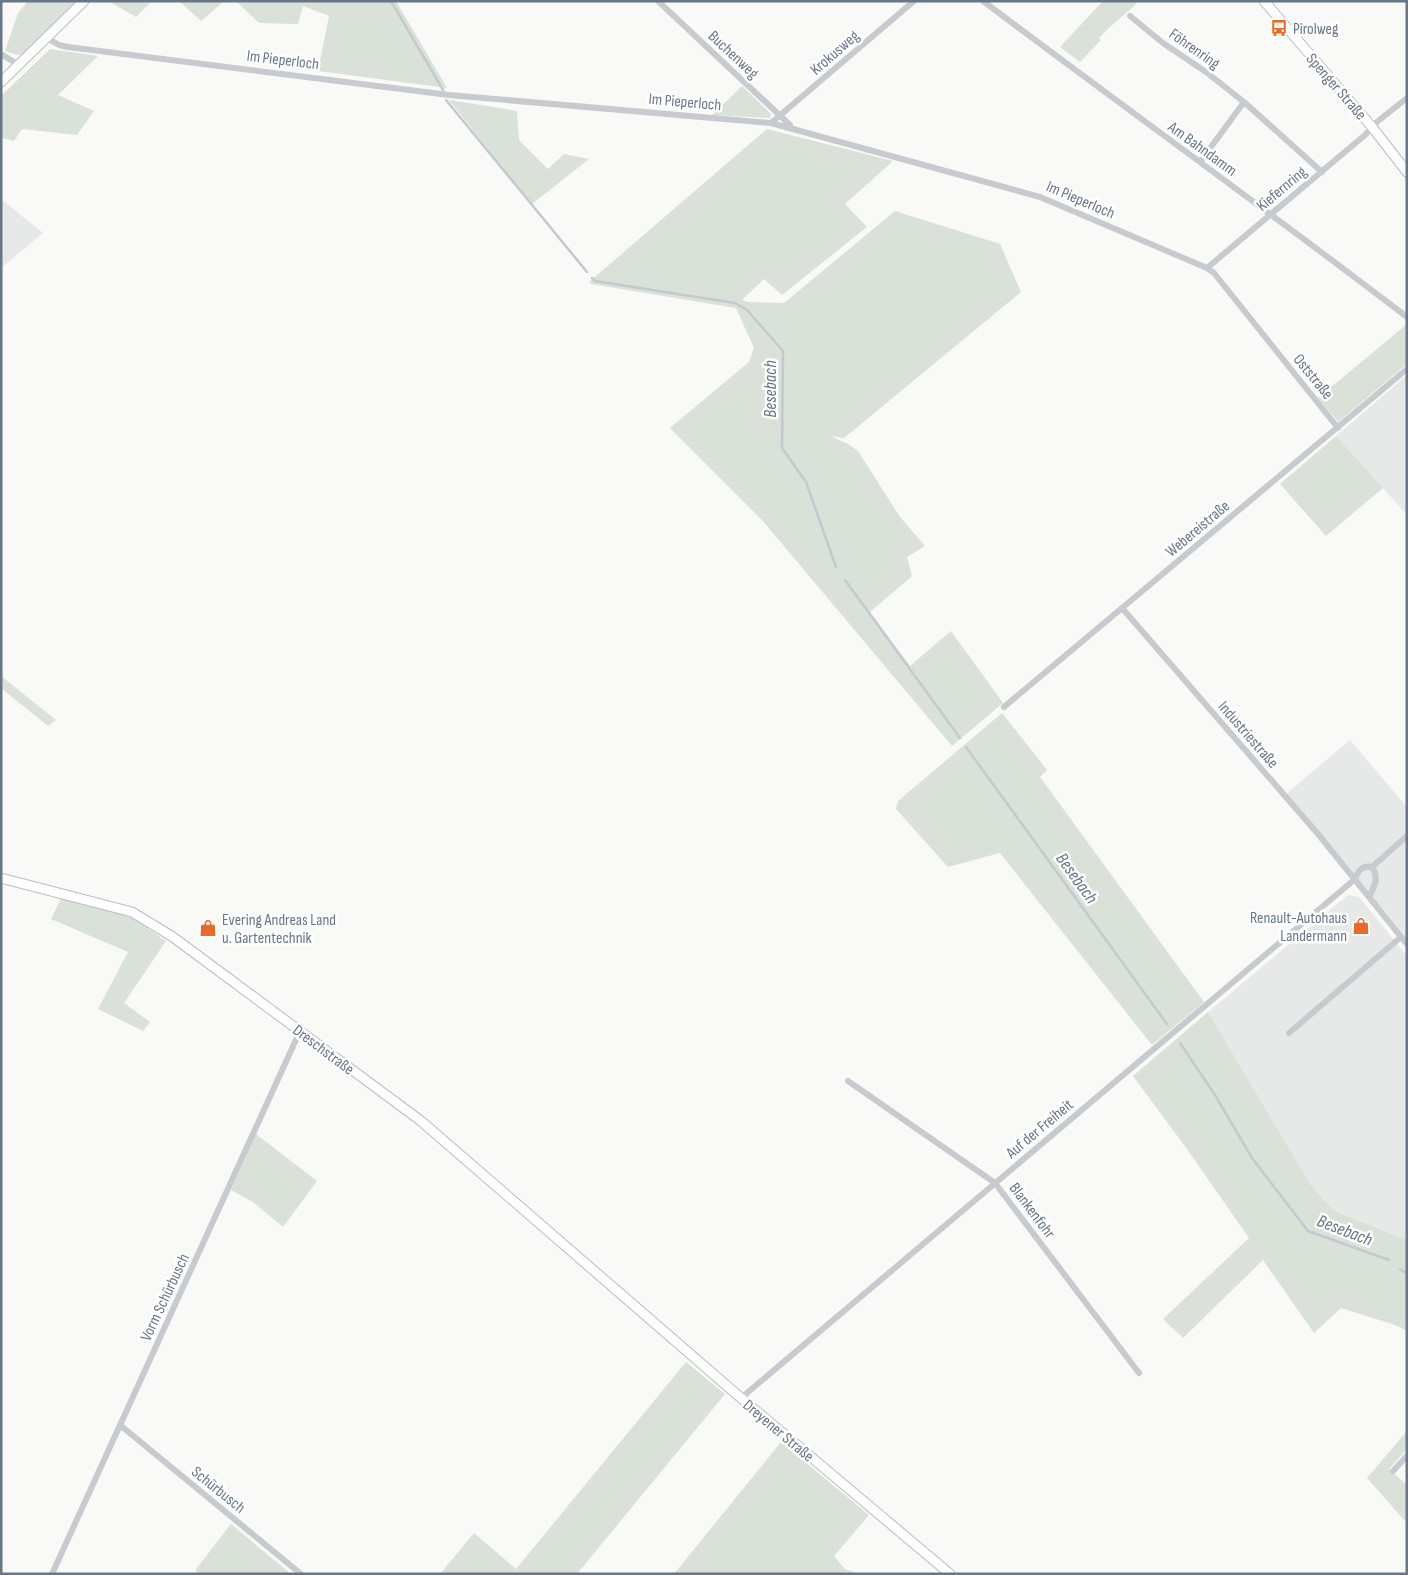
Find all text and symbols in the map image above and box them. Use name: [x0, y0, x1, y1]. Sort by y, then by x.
bus stop icon: Pirolweg: [1269, 18, 1289, 38]
place label: Pirolweg: [1293, 20, 1338, 39]
street label: Föhrenring: [1165, 25, 1223, 74]
street label: Buchenweg: [704, 27, 762, 83]
street label: Krokusweg: [807, 27, 863, 79]
street label: Im Pieperloch: [246, 47, 320, 74]
street label: Spenger Straße: [1302, 50, 1370, 124]
street label: Im Pieperloch: [648, 90, 722, 115]
street label: Am Bahndamm: [1163, 117, 1240, 181]
street label: Kiefernring: [1253, 163, 1311, 216]
street label: Im Pieperloch: [1043, 177, 1118, 223]
street label: Oststraße: [1289, 350, 1337, 403]
water label: Besebach: [760, 360, 781, 418]
street label: Webereistraße: [1162, 497, 1234, 561]
street label: Industriestraße: [1214, 698, 1282, 772]
water label: Besebach: [1051, 849, 1102, 908]
place label: Renault-Autohaus Landermann: [1250, 909, 1347, 946]
place label: Evering Andreas Land u. Gartentechnik: [222, 911, 336, 948]
shop icon: Renault-Autohaus Landermann: [1351, 916, 1371, 936]
shop icon: Evering Andreas Land u. Gartentechnik: [198, 918, 218, 938]
street label: Dreschstraße: [289, 1021, 358, 1079]
street label: Auf der Freiheit: [1002, 1095, 1078, 1163]
street label: Blankenfohr: [1005, 1179, 1059, 1243]
water label: Besebach: [1314, 1210, 1376, 1251]
street label: Vorm Schürbusch: [137, 1251, 194, 1344]
street label: Dreyener Straße: [739, 1396, 817, 1466]
street label: Schürbusch: [187, 1463, 249, 1518]

